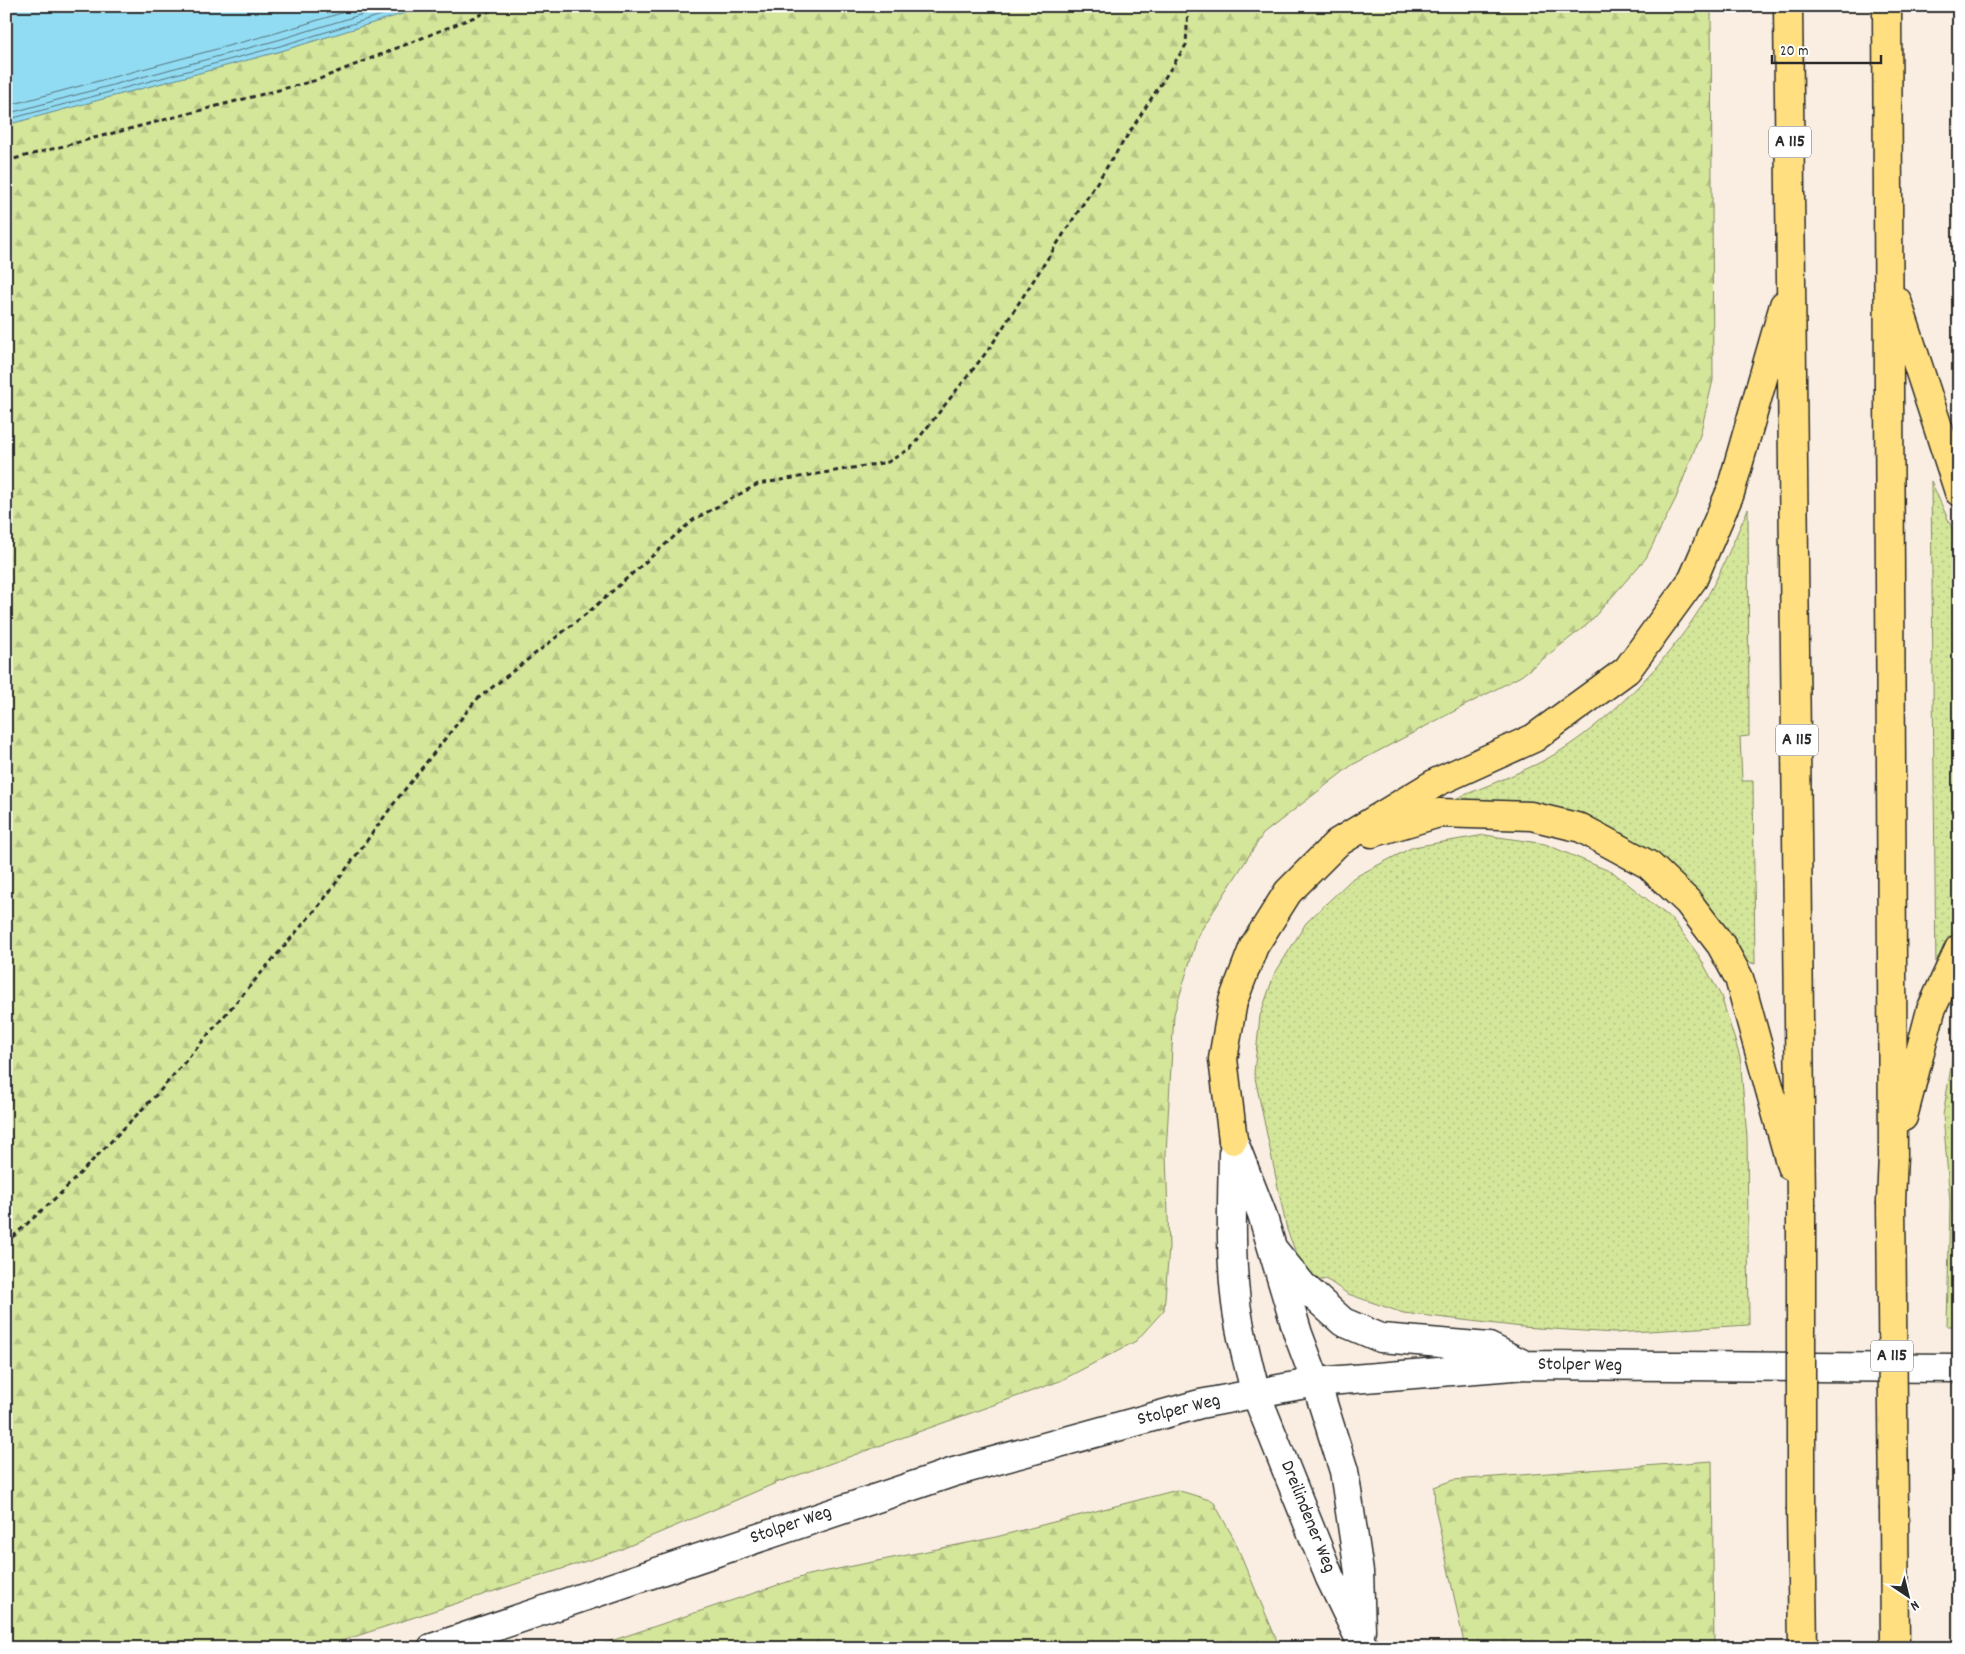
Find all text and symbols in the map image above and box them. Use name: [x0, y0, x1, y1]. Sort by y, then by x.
scale bar: [1772, 32, 1881, 64]
text: 20 m: [1780, 41, 1808, 63]
road number: A 115: [1769, 126, 1811, 158]
road number: A 115: [1776, 724, 1818, 756]
road number: A 115: [1871, 1340, 1913, 1372]
street label: Stolper Weg: [1538, 1352, 1622, 1380]
street label: Stolper Weg: [1135, 1388, 1223, 1434]
street label: Dreilindener Weg: [1272, 1457, 1342, 1577]
street label: Stolper Weg: [747, 1499, 835, 1553]
north arrow: [1882, 1572, 1932, 1622]
text: N: [1906, 1595, 1923, 1615]

